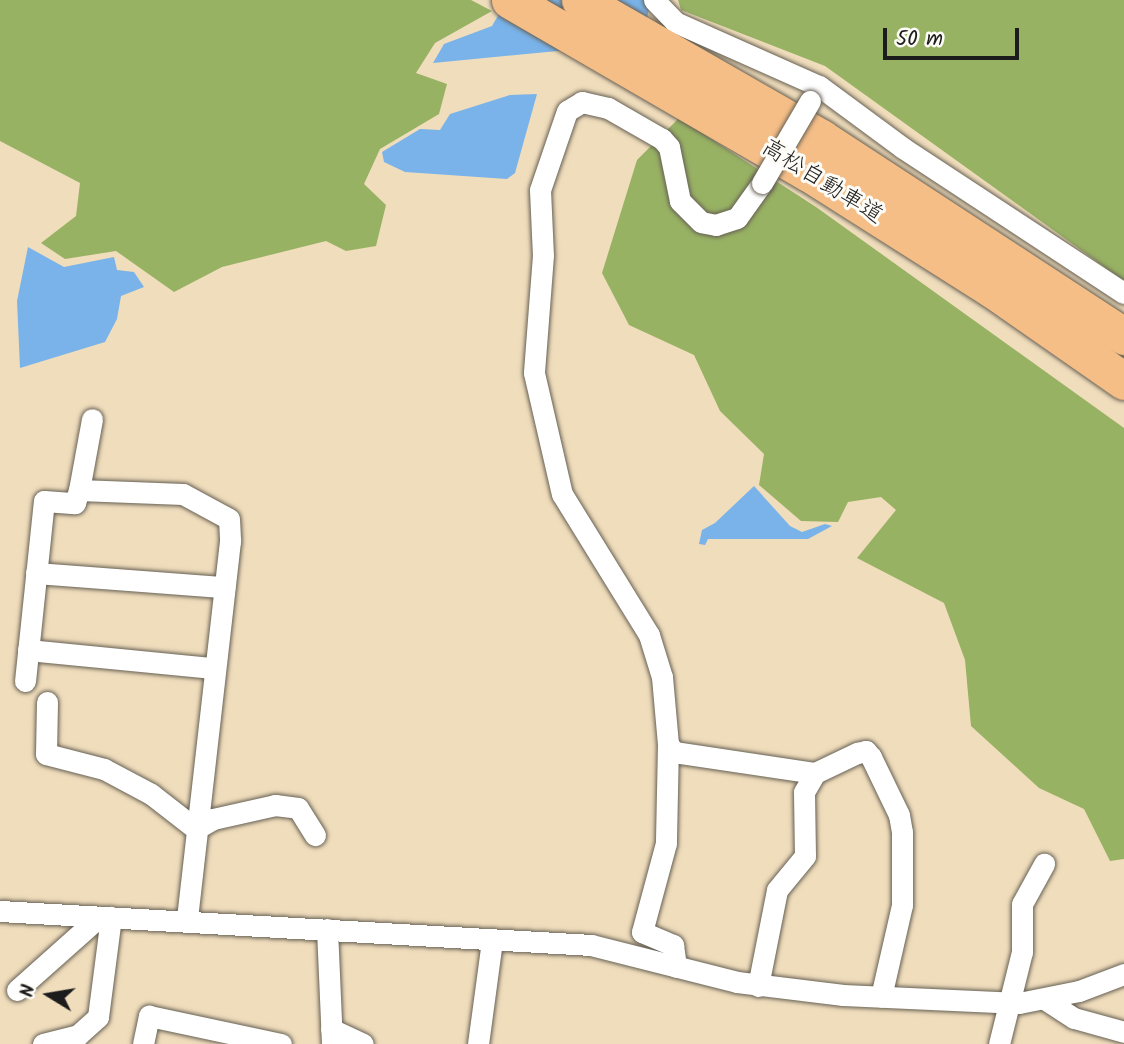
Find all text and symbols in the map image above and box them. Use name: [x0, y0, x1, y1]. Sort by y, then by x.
scale bar: [886, 14, 1023, 58]
text: 50 m: [896, 23, 943, 56]
street label: 高松自動車道: [756, 134, 888, 230]
north arrow: [14, 960, 84, 1030]
text: N: [13, 982, 44, 1000]

